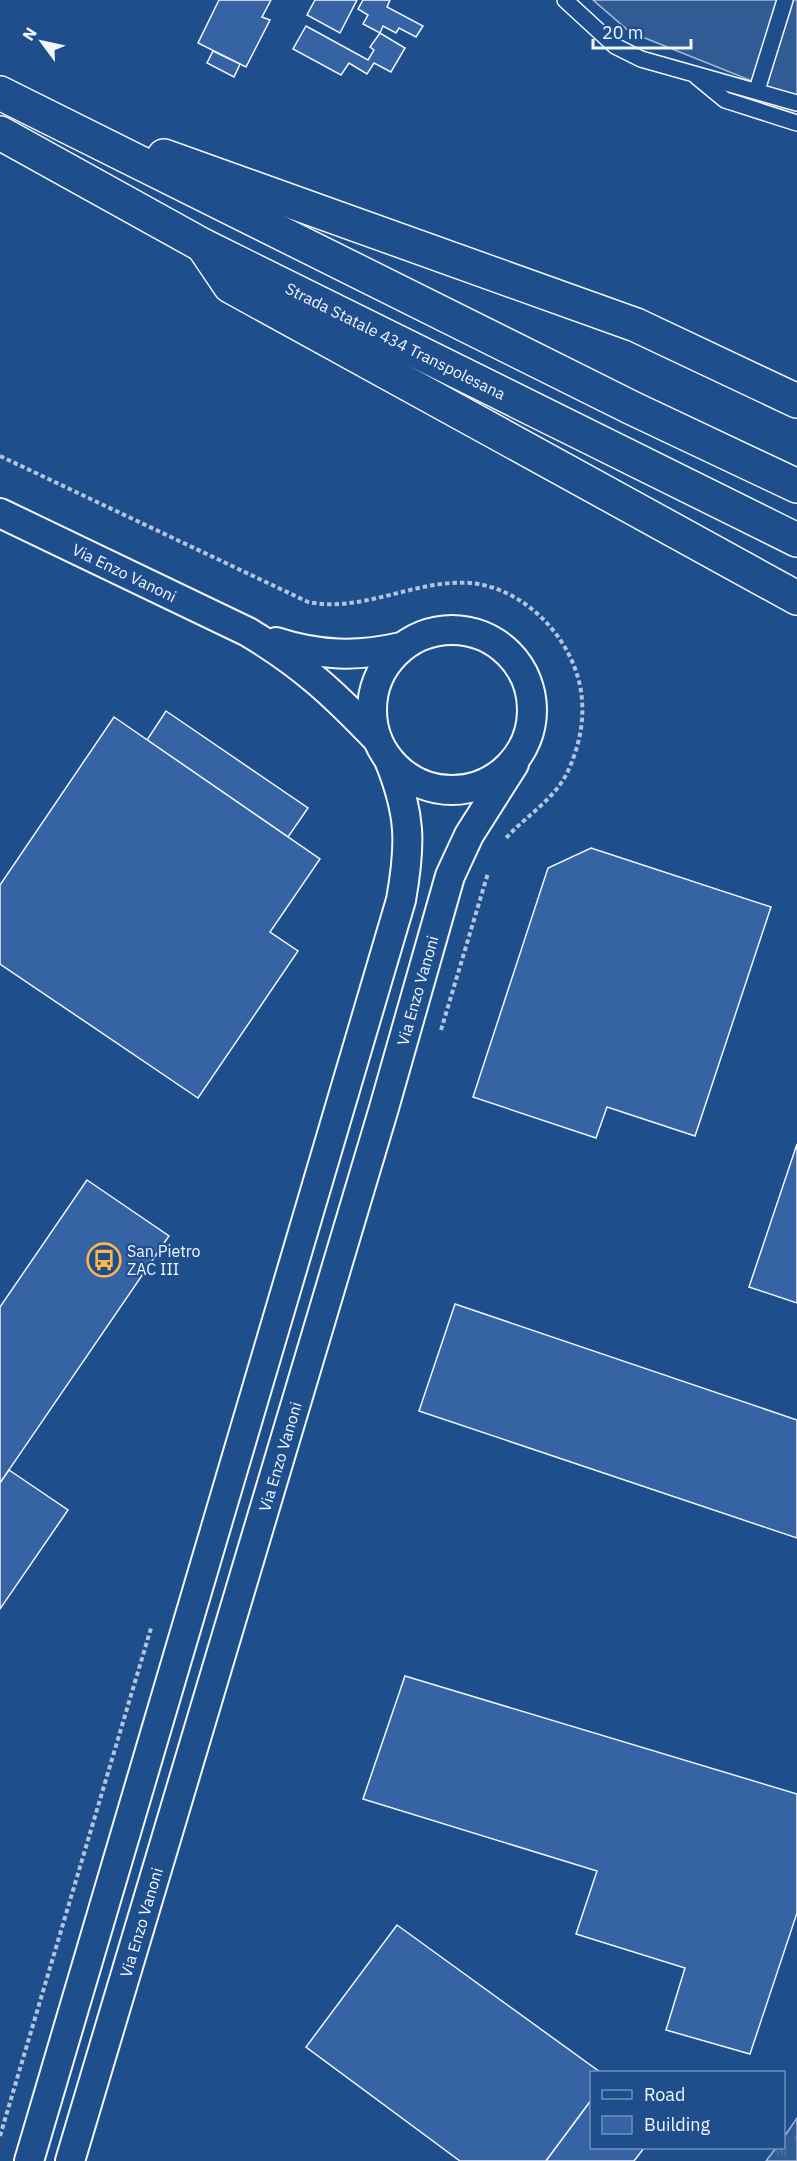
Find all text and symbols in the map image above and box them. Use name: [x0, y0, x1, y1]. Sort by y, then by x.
north arrow: [12, 12, 72, 72]
scale bar: [593, 12, 690, 50]
text: 20 m: [602, 21, 644, 44]
text: N: [18, 24, 41, 44]
street label: Strada Statale 434 Transpolesana: [282, 278, 509, 404]
street label: Via Enzo Vanoni: [69, 539, 180, 606]
street label: Via Enzo Vanoni: [392, 933, 443, 1048]
place label: San Pietro ZAC III: [127, 1241, 201, 1279]
bus stop icon: San Pietro ZAC III: [86, 1242, 122, 1278]
street label: Via Enzo Vanoni: [254, 1399, 306, 1514]
street label: Via Enzo Vanoni: [115, 1865, 167, 1980]
legend: [590, 2071, 785, 2149]
text: Road: [644, 2083, 685, 2106]
text: Building: [644, 2113, 711, 2136]

